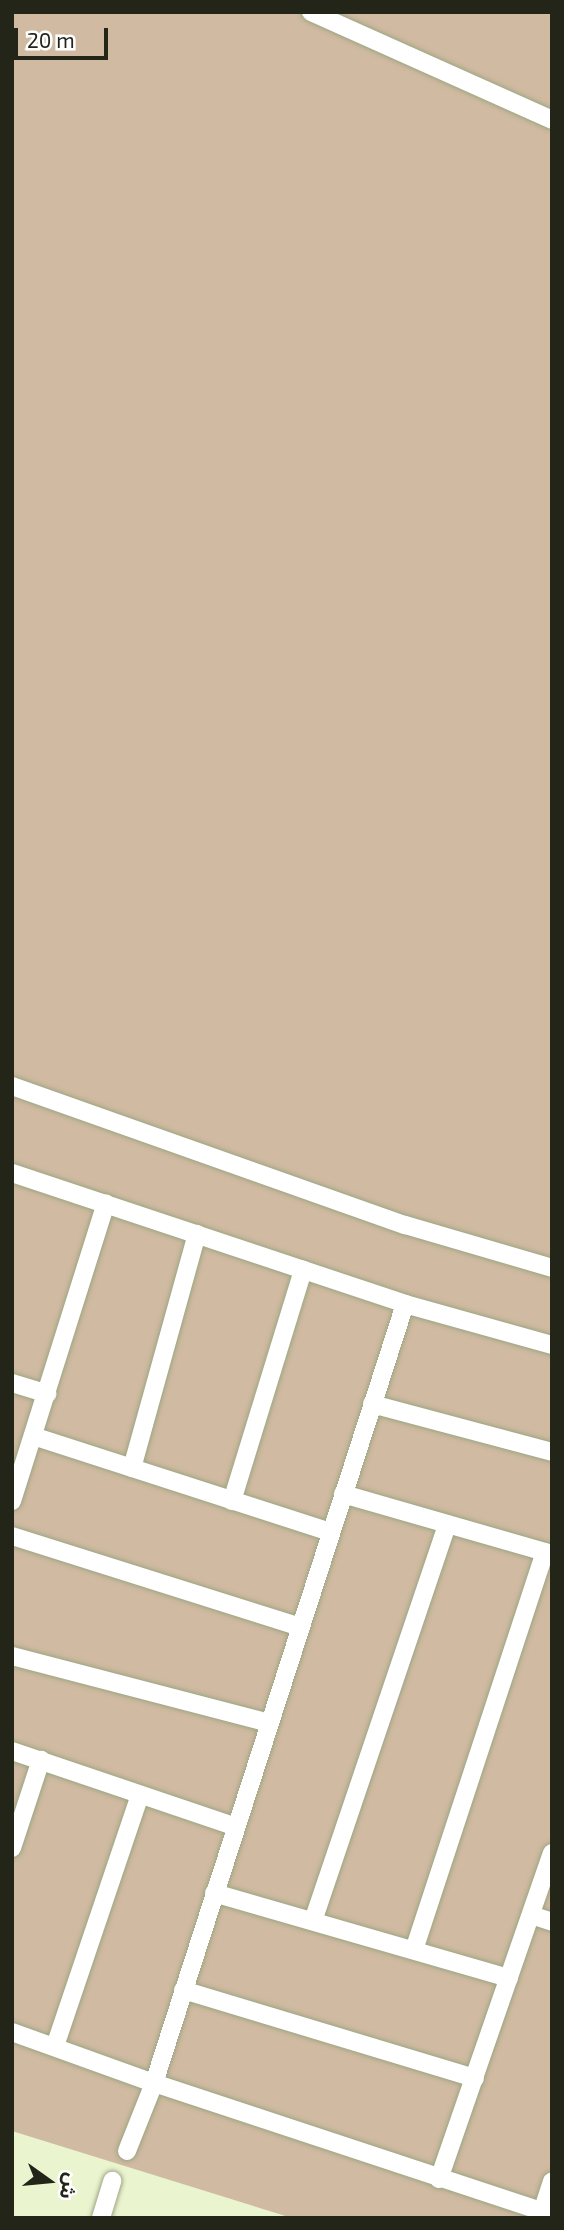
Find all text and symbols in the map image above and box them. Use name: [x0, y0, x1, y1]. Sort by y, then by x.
scale bar: [18, 14, 112, 58]
text: 20 m: [27, 27, 75, 52]
north arrow: [14, 2146, 84, 2216]
text: ش: [55, 2171, 84, 2202]

